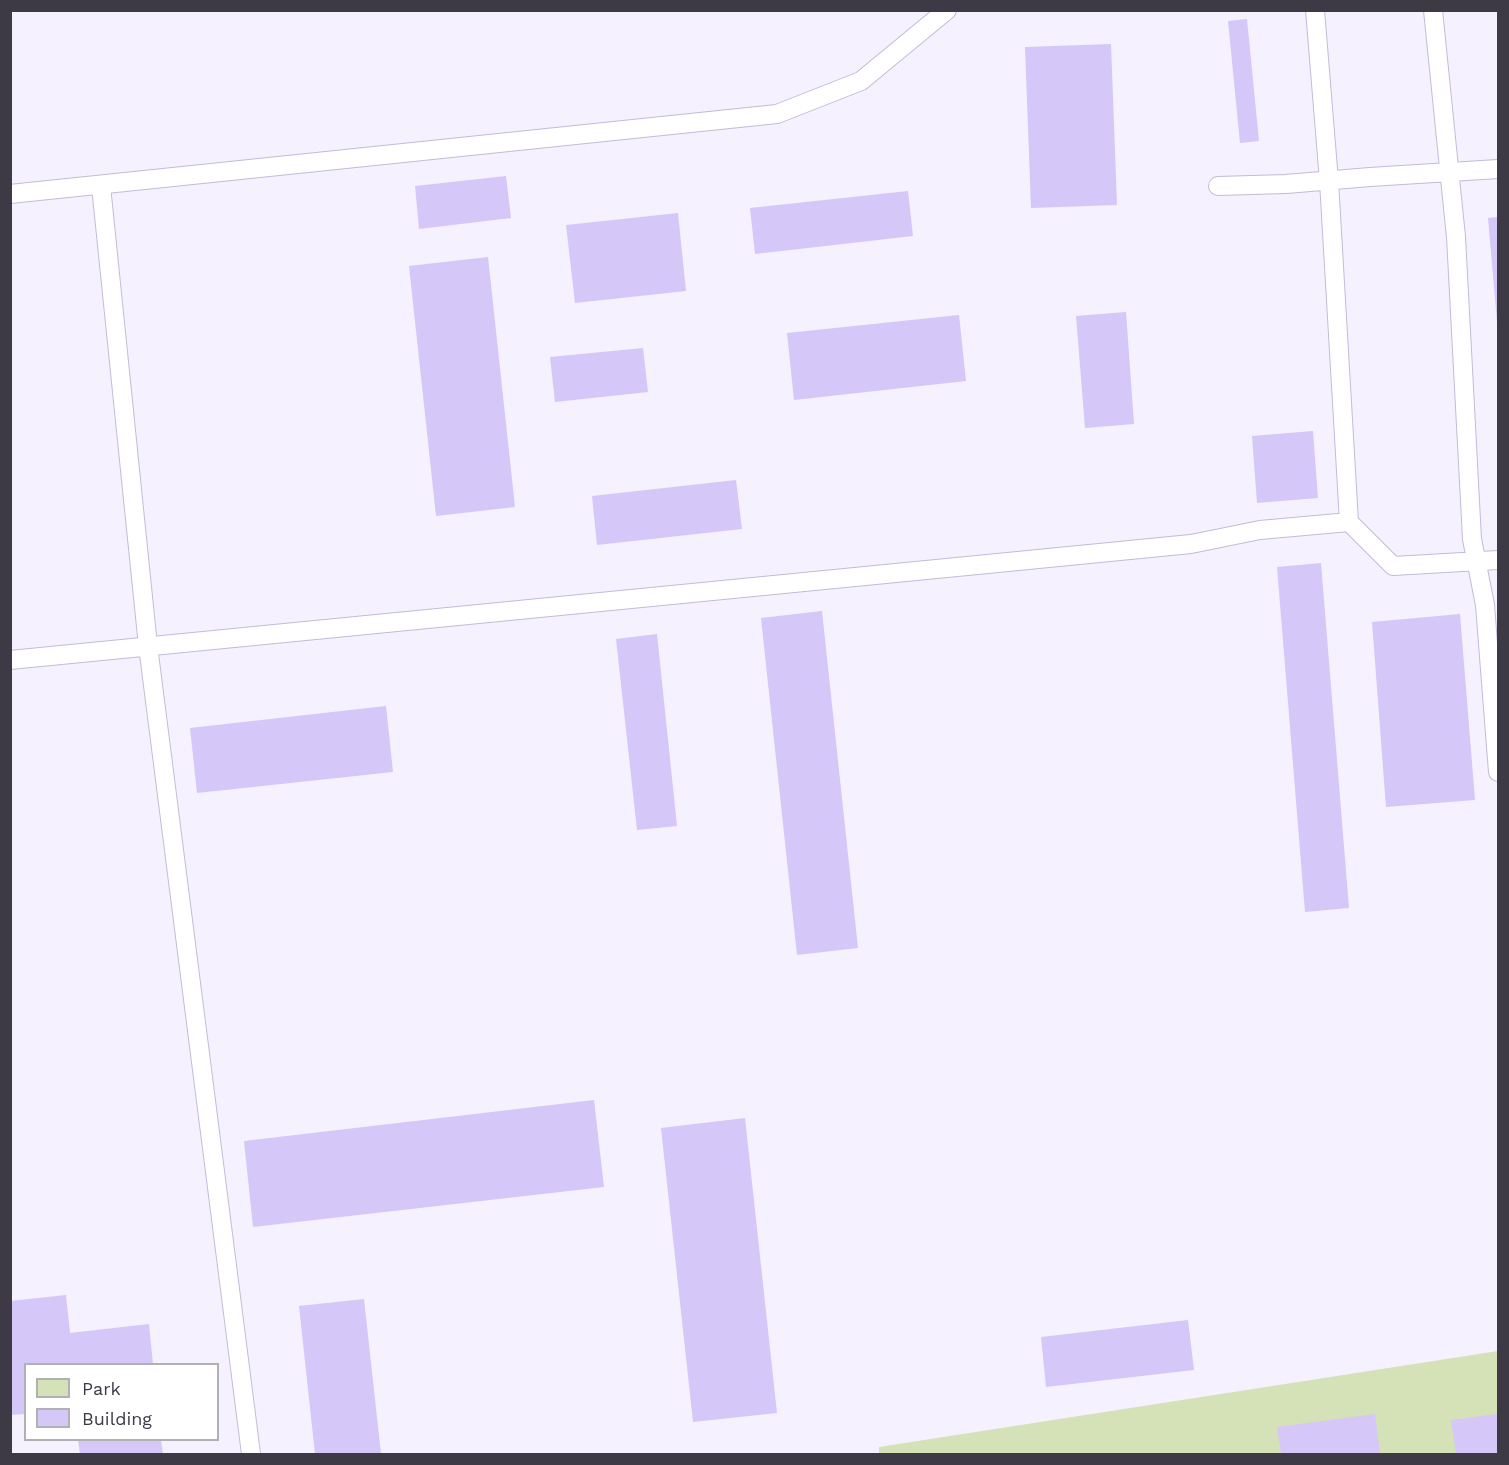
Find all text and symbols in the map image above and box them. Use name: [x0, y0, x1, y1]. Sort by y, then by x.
legend: [24, 1363, 219, 1441]
text: Park: [82, 1378, 121, 1399]
text: Building: [82, 1408, 152, 1429]

